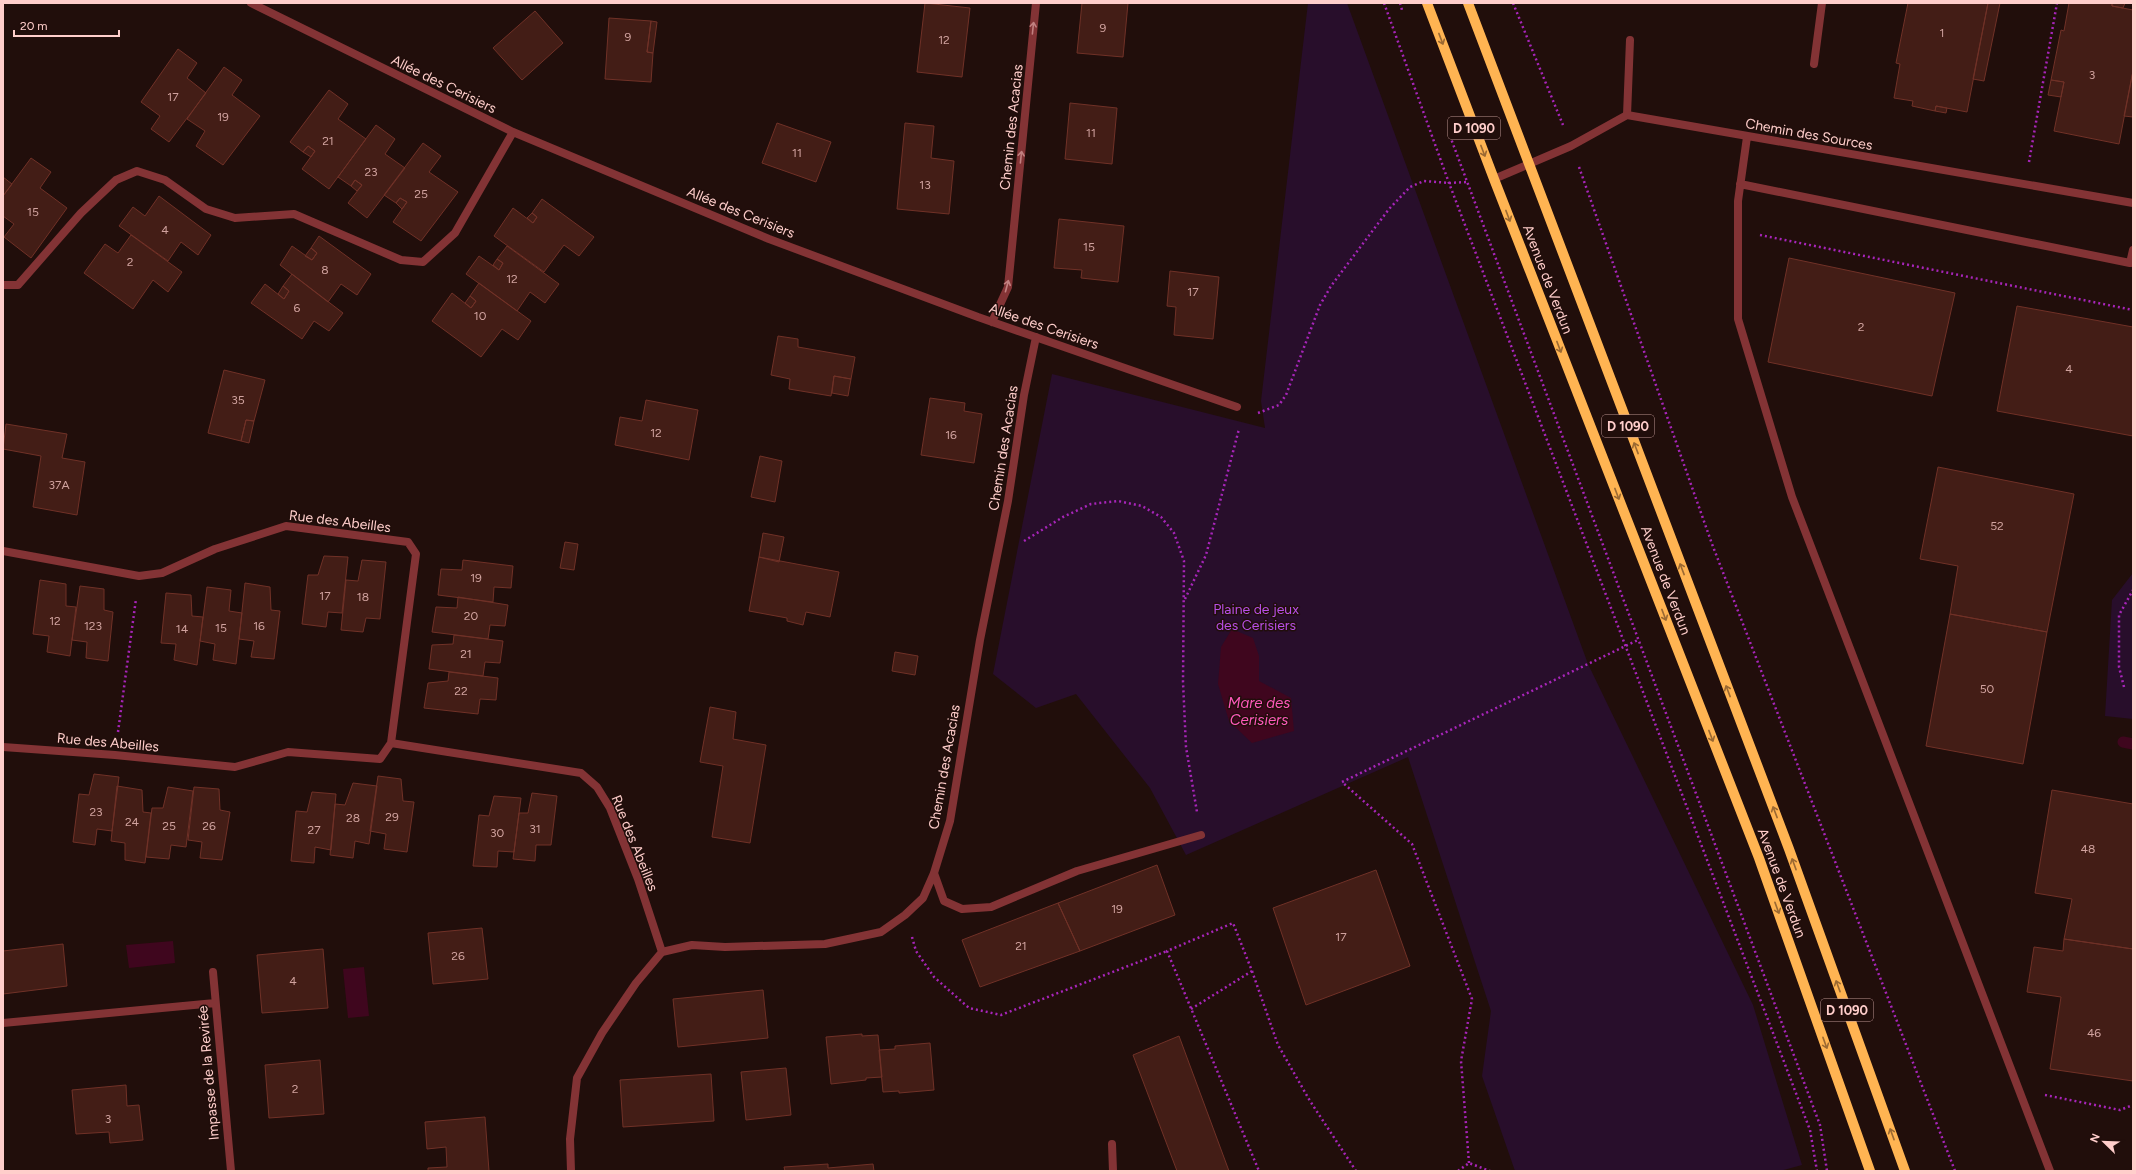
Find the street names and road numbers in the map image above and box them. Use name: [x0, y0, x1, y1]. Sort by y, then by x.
street label: Allée des Cerisiers: [389, 52, 499, 117]
street label: Chemin des Acacias: [996, 63, 1027, 191]
street label: Chemin des Sources: [1744, 115, 1874, 154]
road number: D 1090: [1448, 117, 1500, 139]
street label: Allée des Cerisiers: [684, 183, 797, 242]
street label: Avenue de Verdun: [1519, 222, 1576, 336]
street label: Allée des Cerisiers: [987, 300, 1101, 353]
street label: Chemin des Acacias: [985, 384, 1022, 512]
road number: D 1090: [1602, 415, 1654, 437]
street label: Rue des Abeilles: [288, 507, 392, 536]
street label: Avenue de Verdun: [1637, 523, 1694, 637]
street label: Chemin des Acacias: [925, 703, 964, 831]
street label: Rue des Abeilles: [56, 730, 160, 755]
street label: Rue des Abeilles: [607, 793, 662, 894]
street label: Avenue de Verdun: [1754, 826, 1809, 940]
road number: D 1090: [1821, 999, 1873, 1021]
street label: Impasse de la Revirée: [194, 1005, 223, 1141]

